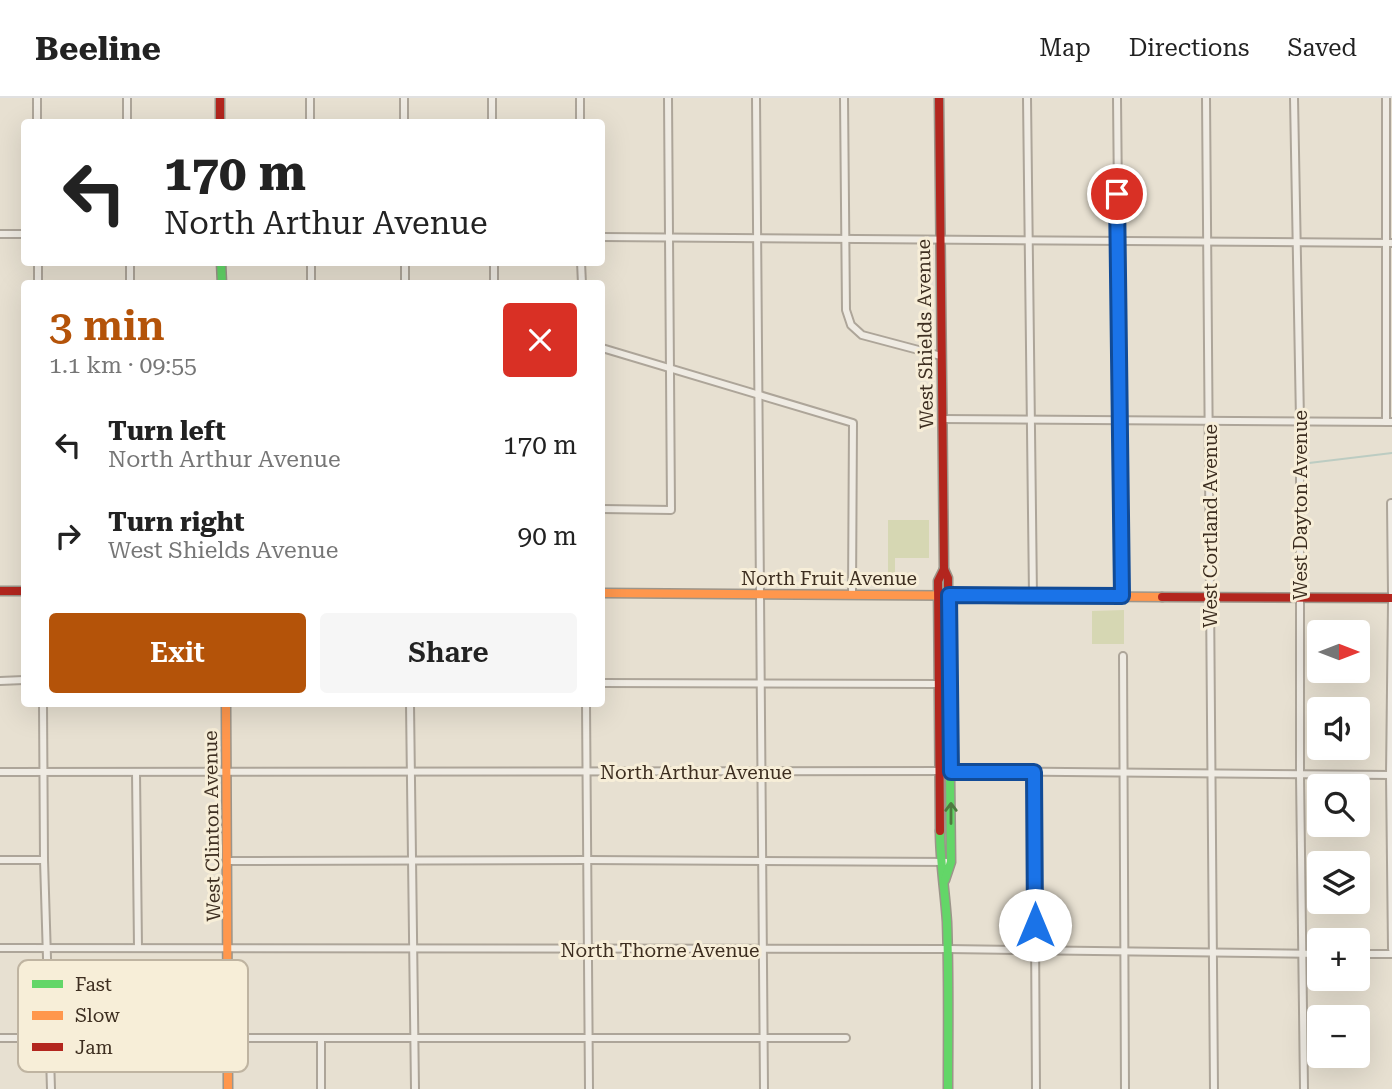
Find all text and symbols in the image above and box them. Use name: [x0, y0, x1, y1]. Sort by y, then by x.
text: Beeline: [35, 29, 161, 68]
text: Map: [1039, 34, 1091, 62]
text: Directions: [1129, 34, 1249, 62]
text: Saved: [1287, 34, 1357, 62]
text: 170 m: [164, 145, 306, 202]
icon: left: [49, 147, 140, 238]
pin: [1087, 164, 1147, 224]
icon: arrive: [1098, 175, 1136, 213]
text: North Arthur Avenue: [164, 204, 488, 242]
street label: West Shields Avenue: [912, 239, 938, 429]
text: 3 min: [49, 301, 165, 350]
button: close: [503, 303, 577, 377]
text: 1.1 km · 09:55: [49, 352, 197, 379]
street label: West Dayton Avenue: [1289, 410, 1312, 600]
text: Turn left: [108, 416, 226, 446]
street label: West Cortland Avenue: [1199, 424, 1222, 628]
icon: left: [49, 426, 87, 464]
text: 170 m: [503, 430, 577, 460]
text: North Arthur Avenue: [108, 446, 341, 473]
text: Turn right: [108, 507, 244, 537]
icon: right: [49, 517, 87, 555]
text: 90 m: [518, 521, 577, 551]
text: West Shields Avenue: [108, 537, 338, 564]
street label: North Fruit Avenue: [741, 567, 917, 590]
button: Exit: [49, 613, 306, 693]
button: Share: [320, 613, 577, 693]
north arrow: [1307, 620, 1370, 682]
map controls: [1307, 620, 1370, 1068]
button: sound: [1307, 697, 1370, 760]
street label: West Clinton Avenue: [199, 730, 225, 922]
street label: North Arthur Avenue: [600, 761, 792, 784]
button: search: [1307, 774, 1370, 837]
one-way arrow: [944, 801, 958, 824]
button: layers: [1307, 851, 1370, 914]
position arrow: [998, 888, 1072, 962]
button: +: [1307, 928, 1370, 991]
street label: North Thorne Avenue: [560, 939, 760, 962]
legend: [18, 960, 248, 1072]
text: Fast: [75, 973, 112, 996]
text: Slow: [75, 1004, 120, 1027]
button: −: [1307, 1005, 1370, 1068]
text: Jam: [75, 1036, 113, 1059]

